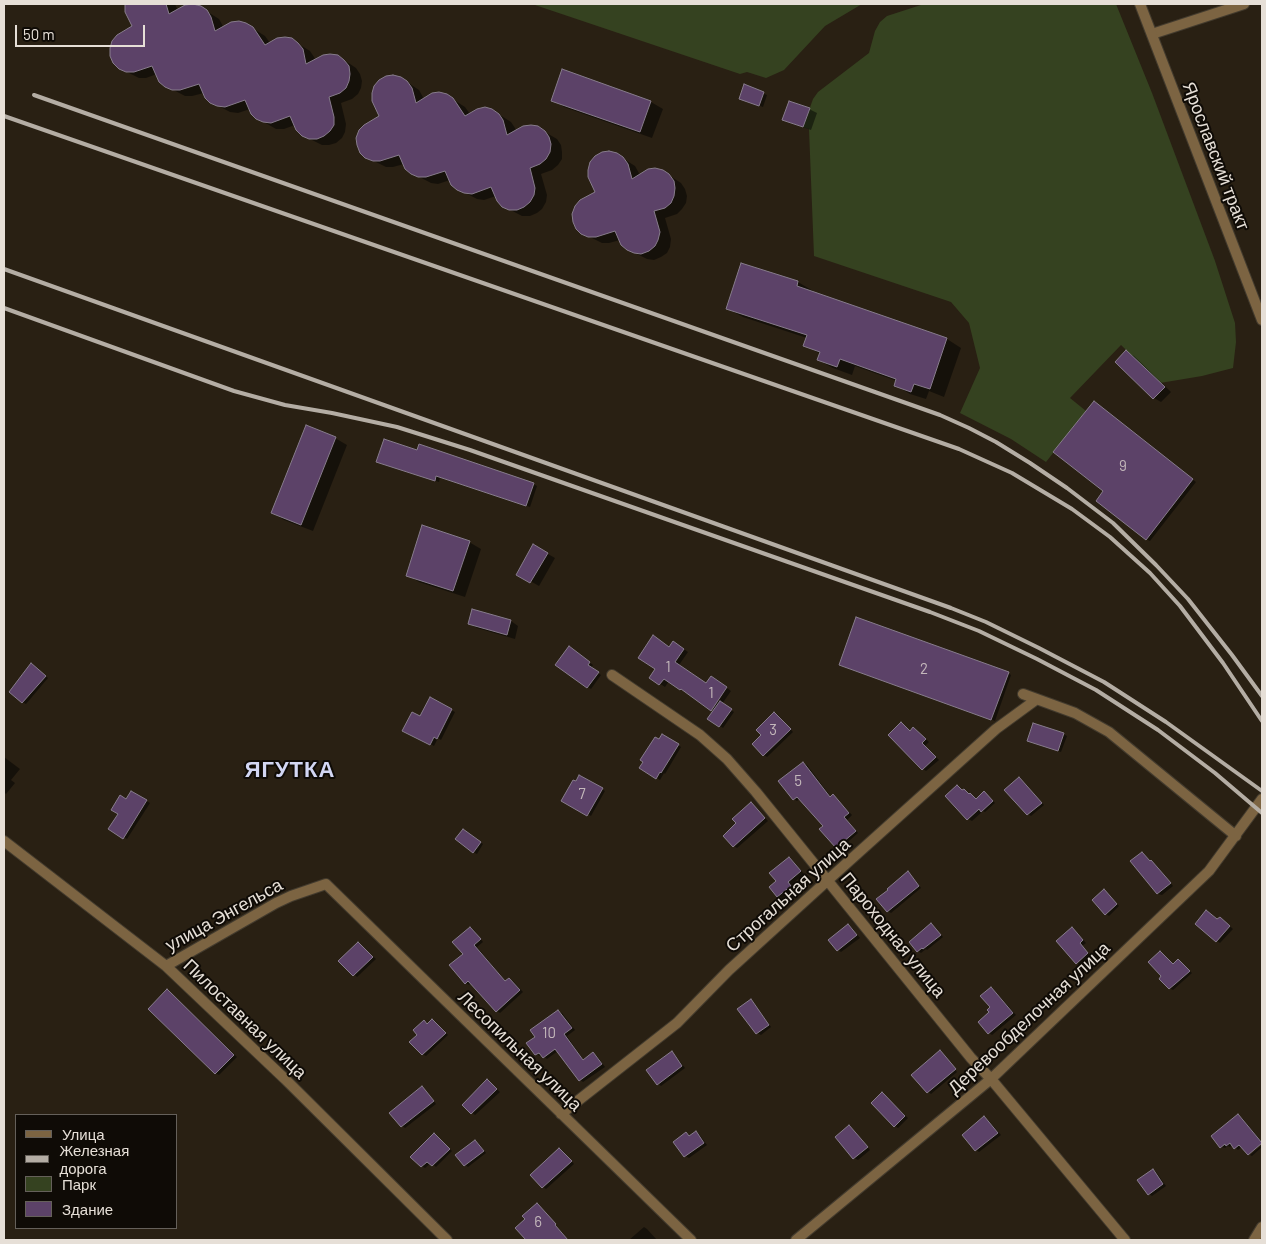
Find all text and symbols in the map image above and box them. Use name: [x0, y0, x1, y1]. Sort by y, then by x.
scale bar: [18, 15, 148, 47]
text: 50 m: [23, 25, 55, 43]
street label: Ярославский тракт: [1178, 79, 1254, 233]
house number: 9: [1119, 457, 1127, 475]
house number: 1: [665, 658, 671, 676]
house number: 2: [920, 660, 928, 678]
house number: 1: [708, 684, 714, 702]
house number: 3: [769, 721, 777, 739]
district label: ЯГУТКА: [244, 757, 336, 783]
house number: 5: [794, 772, 802, 790]
house number: 7: [578, 785, 586, 803]
street label: Строгальная улица: [721, 833, 855, 957]
street label: Пароходная улица: [836, 868, 950, 1002]
street label: улица Энгельса: [162, 874, 286, 956]
street label: Деревообделочная улица: [944, 937, 1114, 1099]
street label: Пилоставная улица: [179, 955, 311, 1083]
street label: Лесопильная улица: [454, 986, 586, 1116]
house number: 10: [542, 1024, 556, 1042]
legend: [15, 1114, 178, 1229]
text: Улица: [62, 1125, 105, 1143]
text: Железная дорога: [59, 1141, 129, 1177]
text: Парк: [62, 1175, 96, 1193]
text: Здание: [62, 1200, 113, 1218]
house number: 6: [534, 1213, 542, 1231]

